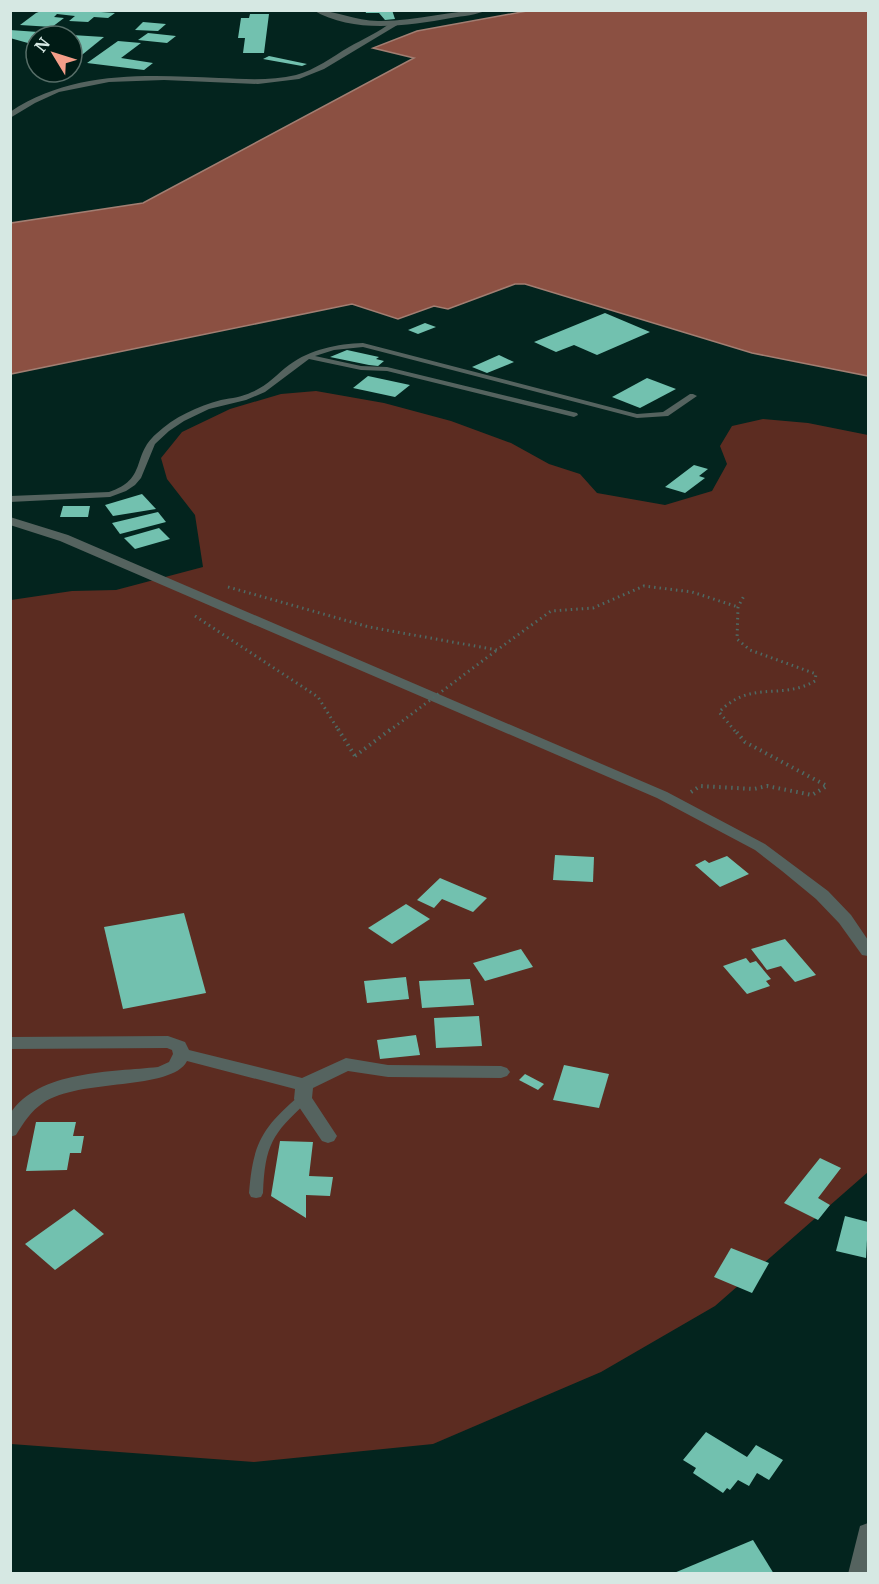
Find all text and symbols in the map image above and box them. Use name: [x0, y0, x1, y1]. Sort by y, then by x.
north arrow: [24, 24, 84, 84]
text: N: [30, 33, 54, 56]

